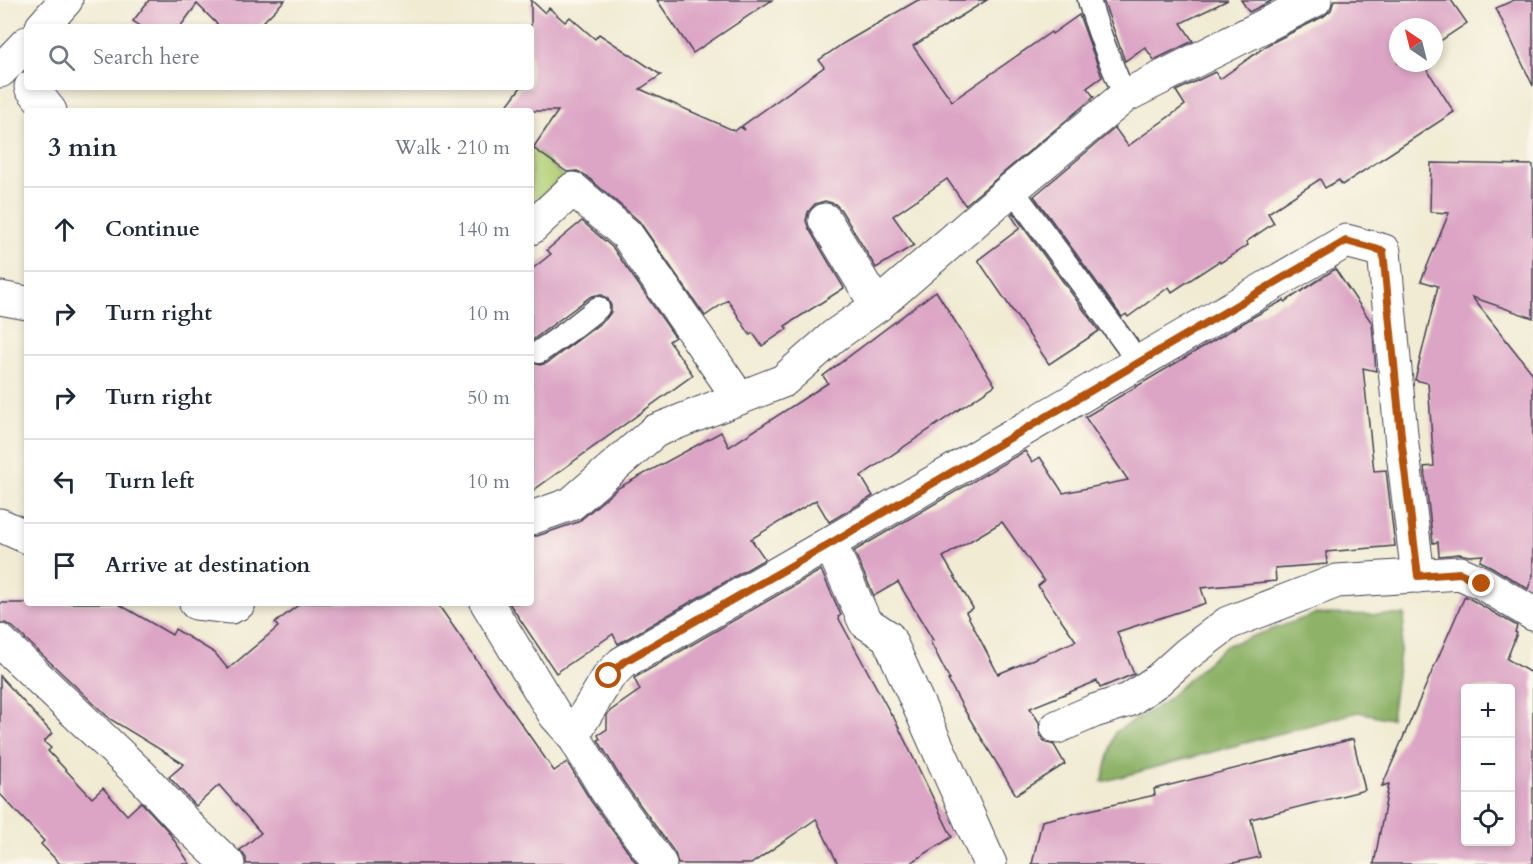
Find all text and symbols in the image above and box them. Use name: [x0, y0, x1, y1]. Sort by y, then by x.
north arrow: [1389, 18, 1443, 72]
search box: [24, 24, 534, 90]
icon: search: [45, 41, 78, 74]
text: Search here: [93, 42, 200, 72]
text: 3 min: [48, 130, 117, 165]
text: Walk · 210 m: [395, 134, 510, 161]
icon: ahead: [48, 213, 81, 246]
text: Continue: [105, 214, 200, 244]
text: 140 m: [457, 216, 510, 243]
icon: right: [48, 297, 81, 330]
text: Turn right: [105, 298, 212, 328]
text: 10 m: [467, 300, 510, 327]
icon: right: [48, 381, 81, 414]
text: Turn right: [105, 382, 212, 412]
text: 50 m: [467, 384, 510, 411]
icon: left: [48, 465, 81, 498]
text: Turn left: [105, 466, 194, 496]
text: 10 m: [467, 468, 510, 495]
icon: arrive: [48, 549, 81, 582]
text: Arrive at destination: [105, 550, 310, 580]
route end: [1468, 570, 1494, 596]
route start: [595, 662, 621, 688]
map controls: [1461, 684, 1515, 846]
button: +: [1461, 684, 1515, 738]
button: −: [1461, 738, 1515, 792]
button: locate: [1461, 792, 1515, 846]

